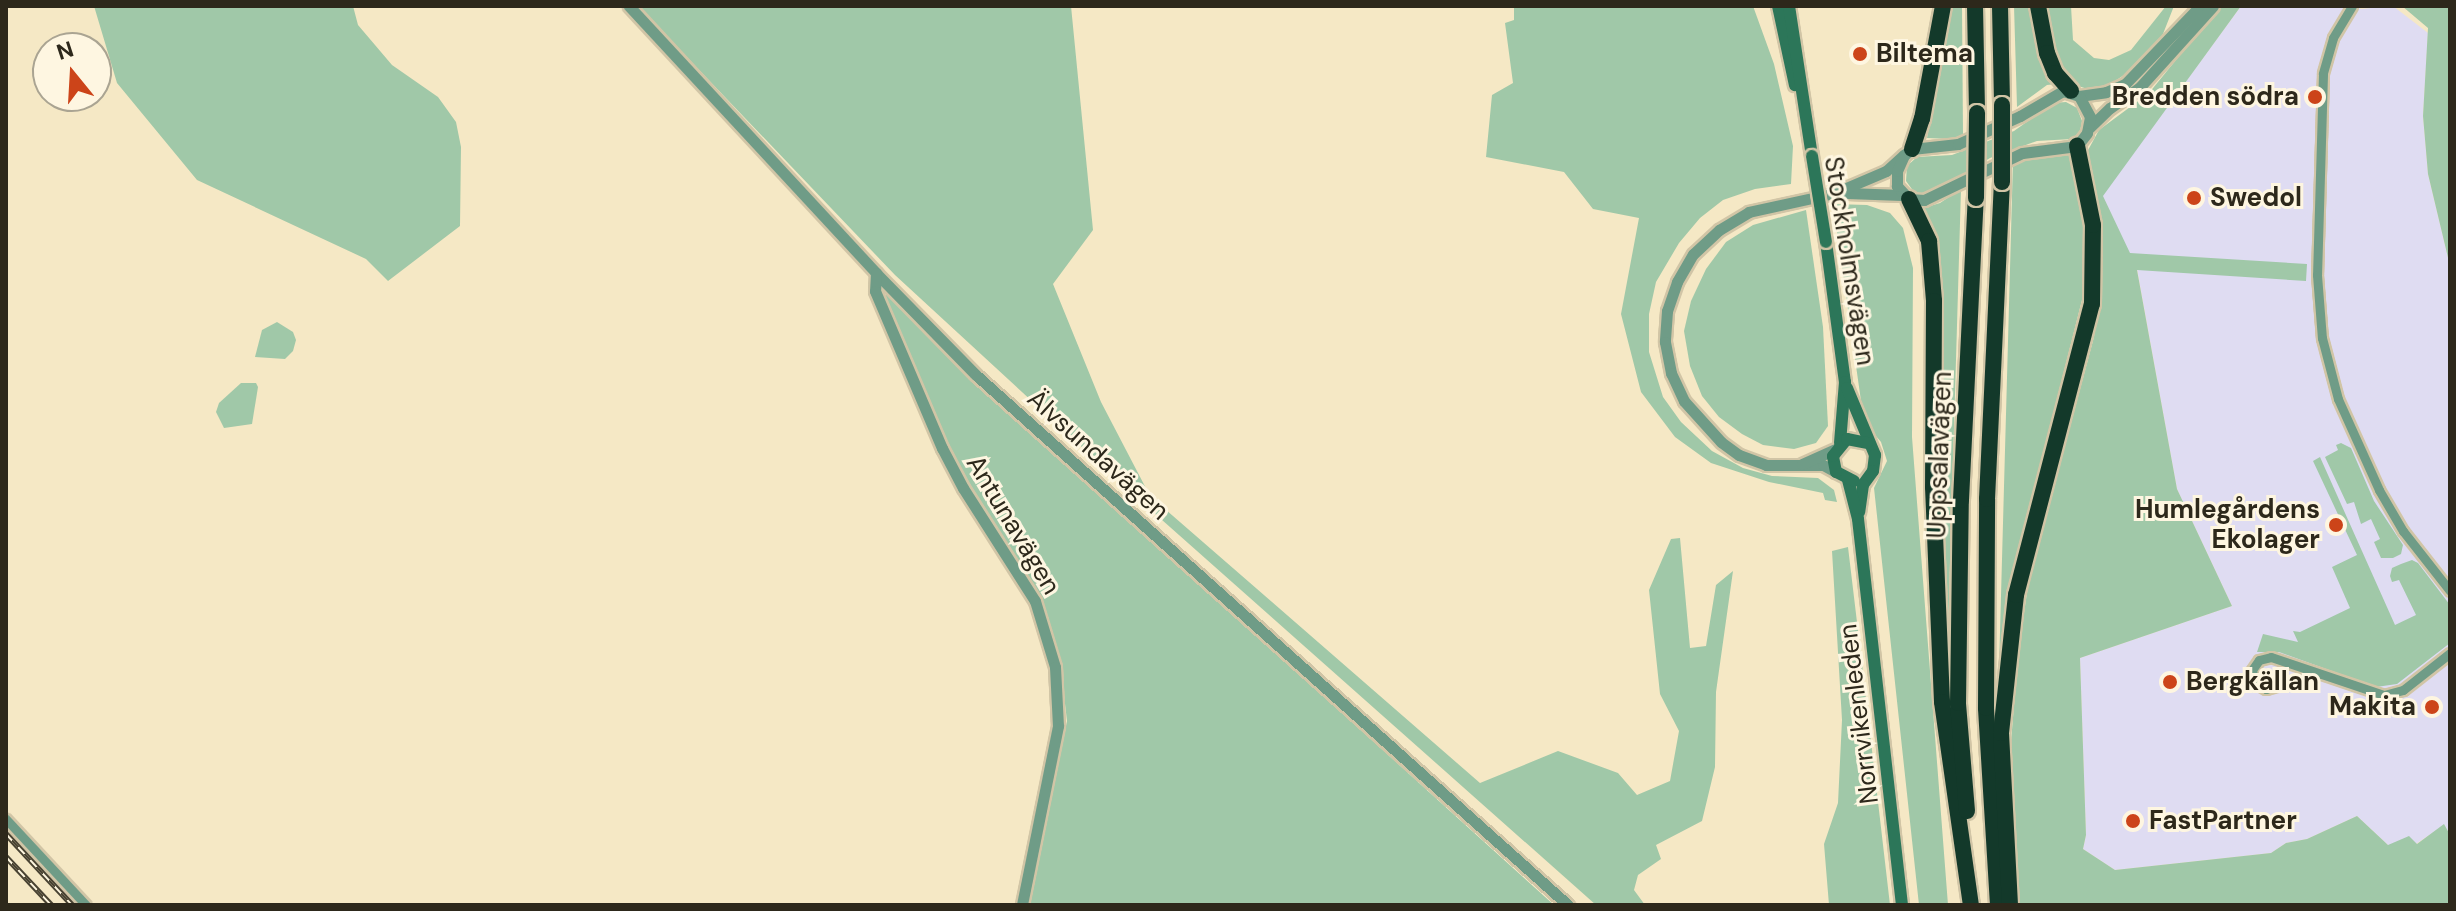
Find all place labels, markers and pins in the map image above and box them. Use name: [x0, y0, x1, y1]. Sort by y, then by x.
place label: Biltema: [1876, 38, 1973, 70]
marker: Biltema: [1851, 45, 1869, 63]
place label: Bredden södra: [2112, 81, 2299, 113]
marker: Bredden södra: [2306, 88, 2324, 106]
place label: Swedol: [2210, 182, 2302, 214]
marker: Swedol: [2185, 189, 2203, 207]
place label: Humlegårdens Ekolager: [2135, 494, 2320, 556]
marker: Humlegårdens Ekolager: [2327, 516, 2345, 534]
place label: Bergkällan: [2186, 666, 2319, 698]
marker: Bergkällan: [2161, 673, 2179, 691]
place label: Makita: [2329, 691, 2416, 723]
marker: Makita: [2423, 698, 2441, 716]
place label: FastPartner: [2149, 805, 2297, 837]
marker: FastPartner: [2124, 812, 2142, 830]

